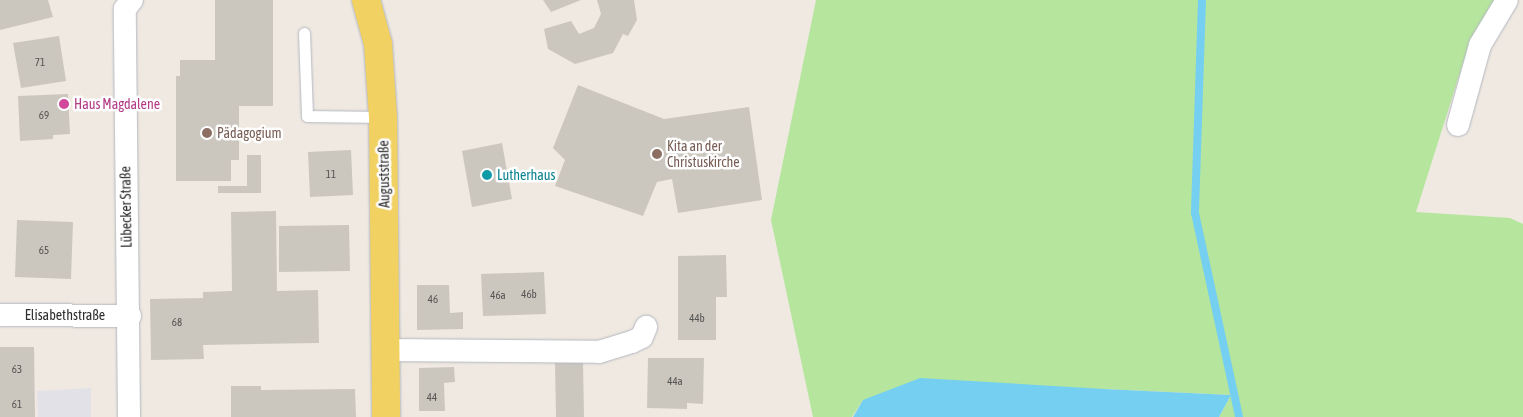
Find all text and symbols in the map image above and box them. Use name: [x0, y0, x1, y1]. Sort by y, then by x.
house number: 71: [35, 55, 45, 69]
place label: Haus Magdalene: [74, 96, 160, 112]
marker: Haus Magdalene: [58, 98, 70, 110]
house number: 69: [39, 108, 49, 122]
place label: Pädagogium: [217, 125, 282, 141]
marker: Pädagogium: [201, 127, 213, 139]
place label: Kita an der Christuskirche: [667, 138, 740, 170]
street label: Auguststraße: [375, 140, 393, 208]
marker: Kita an der Christuskirche: [651, 148, 663, 160]
street label: Lübecker Straße: [117, 166, 135, 248]
house number: 11: [326, 167, 336, 181]
place label: Lutherhaus: [497, 167, 555, 183]
marker: Lutherhaus: [481, 169, 493, 181]
house number: 65: [39, 243, 49, 257]
house number: 46b: [521, 287, 537, 301]
house number: 46a: [490, 288, 506, 302]
house number: 46: [428, 292, 438, 306]
street label: Elisabethstraße: [25, 307, 105, 323]
house number: 44b: [689, 311, 705, 325]
house number: 68: [172, 315, 182, 329]
house number: 63: [12, 362, 22, 376]
house number: 44a: [667, 374, 683, 388]
house number: 44: [427, 390, 437, 404]
house number: 61: [12, 397, 22, 411]

